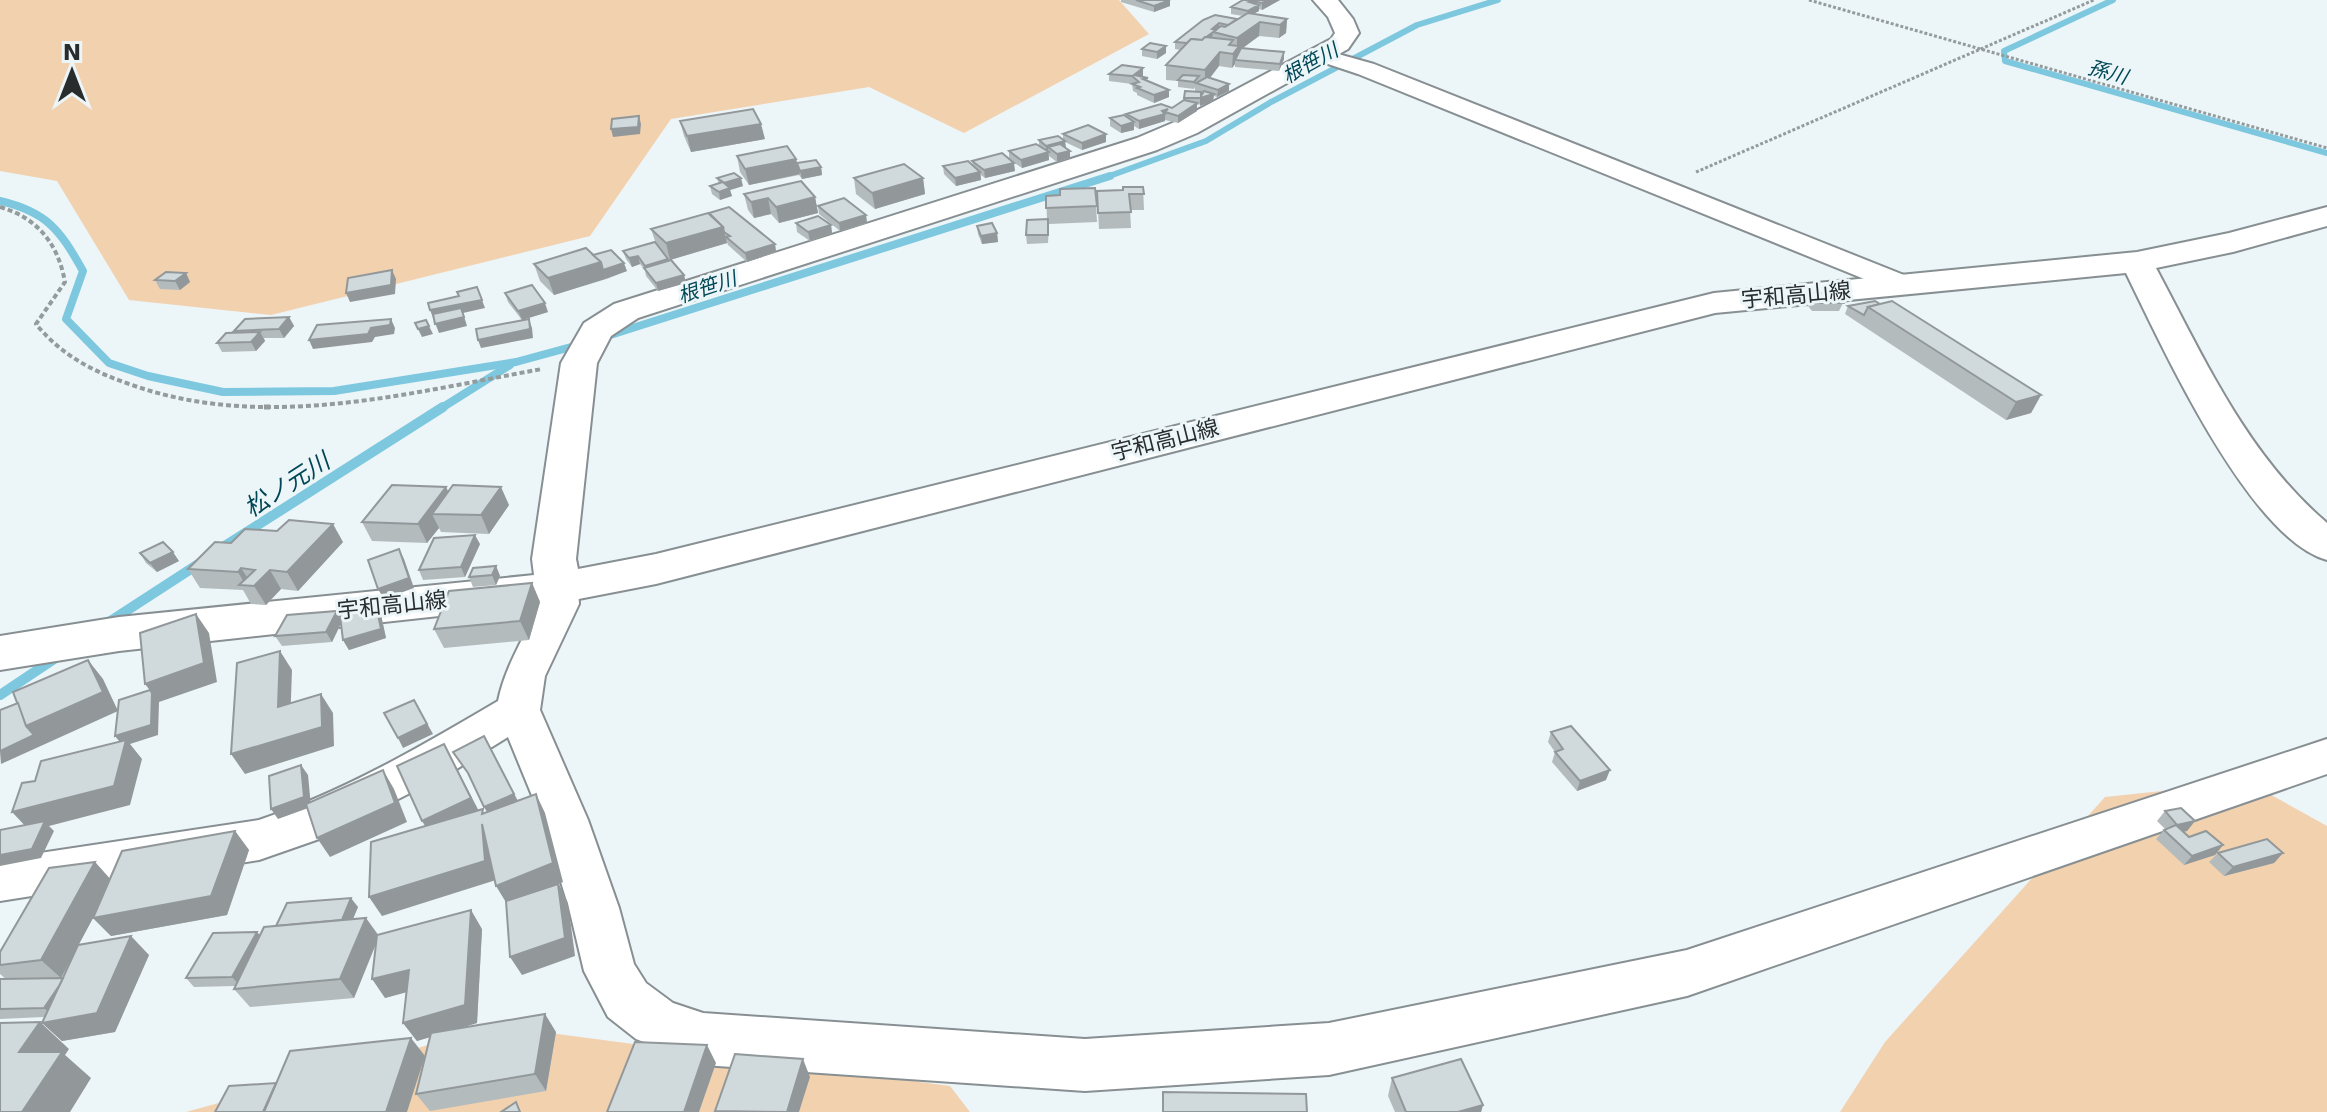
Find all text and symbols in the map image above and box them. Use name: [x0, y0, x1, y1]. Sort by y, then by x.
north arrow: [32, 32, 112, 112]
water label: 根笹川: [1278, 37, 1344, 88]
text: N: [63, 40, 81, 65]
water label: 孫川: [2085, 55, 2132, 90]
water label: 根笹川: [675, 266, 741, 308]
street label: 宇和高山線: [1740, 278, 1852, 312]
street label: 宇和高山線: [1109, 415, 1221, 465]
water label: 松ノ元川: [239, 445, 337, 523]
street label: 宇和高山線: [336, 587, 448, 623]

